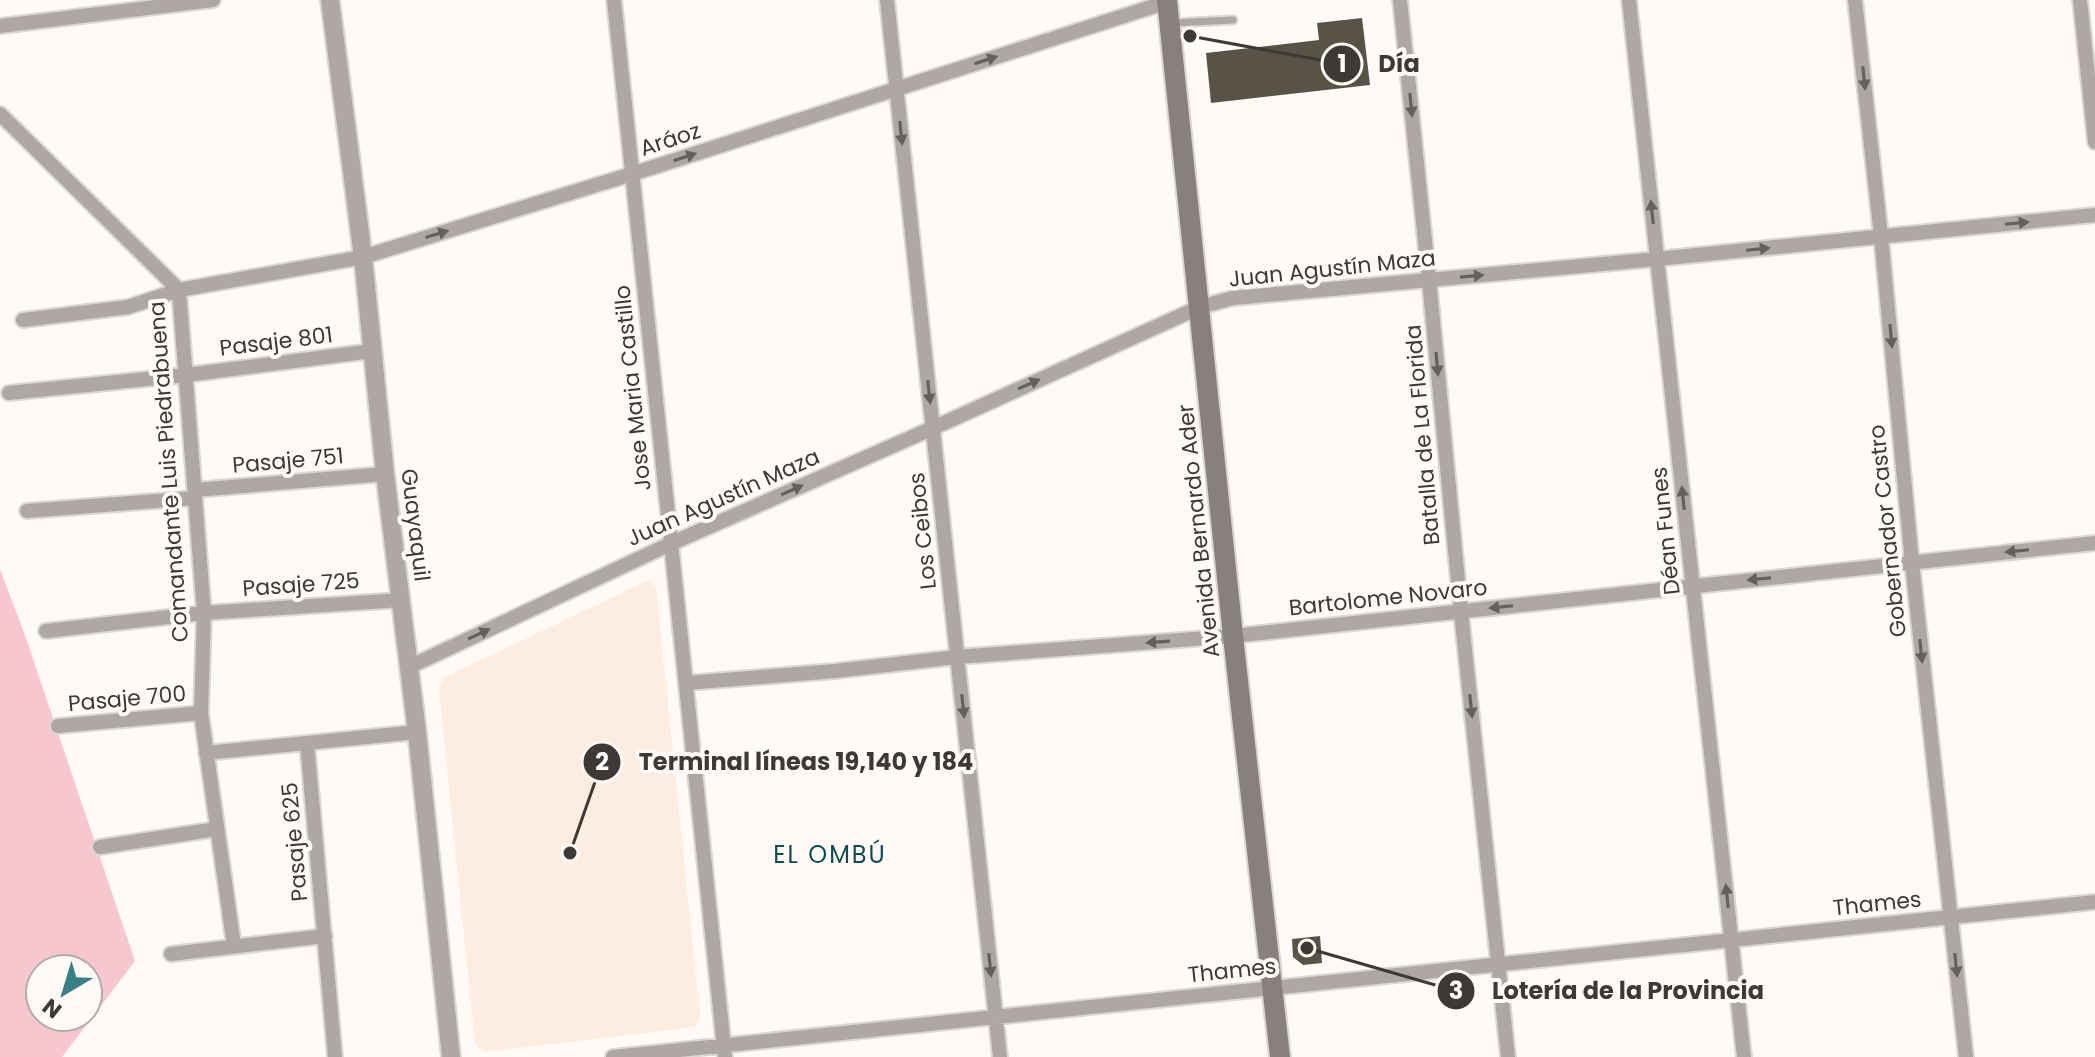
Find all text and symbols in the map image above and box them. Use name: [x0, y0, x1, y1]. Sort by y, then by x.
callout: Día: [1322, 40, 1435, 88]
text: 1: [1337, 47, 1347, 80]
text: Día: [1378, 47, 1420, 80]
one-way arrow: [974, 53, 998, 66]
one-way arrow: [1857, 65, 1870, 90]
one-way arrow: [1404, 93, 1417, 118]
street label: Aráoz: [636, 115, 704, 164]
one-way arrow: [895, 121, 908, 146]
one-way arrow: [674, 150, 698, 162]
one-way arrow: [1646, 199, 1659, 224]
one-way arrow: [2005, 216, 2030, 229]
one-way arrow: [425, 227, 449, 240]
street label: Juan Agustín Maza: [1227, 242, 1437, 295]
one-way arrow: [1746, 242, 1771, 255]
one-way arrow: [1459, 270, 1484, 283]
street label: Jose Maria Castillo: [606, 284, 659, 492]
street label: Comandante Luis Piedrabuena: [141, 300, 196, 643]
street label: Pasaje 801: [218, 319, 334, 364]
street label: Batalla de La Florida: [1397, 323, 1448, 547]
one-way arrow: [1884, 324, 1897, 349]
one-way arrow: [1431, 352, 1444, 377]
one-way arrow: [1017, 378, 1041, 391]
one-way arrow: [922, 380, 935, 405]
street label: Avenida Bernardo Ader: [1170, 403, 1227, 659]
street label: Gobernador Castro: [1861, 423, 1914, 639]
street label: Pasaje 751: [231, 440, 345, 481]
street label: Juan Agustín Maza: [622, 441, 824, 554]
street label: Déan Funes: [1643, 465, 1688, 596]
street label: Guayaquil: [393, 467, 438, 583]
street label: Los Ceibos: [901, 471, 944, 591]
one-way arrow: [780, 484, 804, 497]
one-way arrow: [1677, 485, 1690, 510]
one-way arrow: [2005, 545, 2030, 558]
street label: Pasaje 725: [241, 565, 361, 604]
street label: Bartolome Novaro: [1287, 572, 1489, 623]
one-way arrow: [1746, 573, 1771, 586]
one-way arrow: [1488, 601, 1513, 614]
one-way arrow: [467, 627, 491, 641]
one-way arrow: [1145, 636, 1170, 649]
one-way arrow: [1915, 639, 1928, 664]
street label: Pasaje 700: [67, 678, 187, 719]
one-way arrow: [956, 694, 969, 719]
one-way arrow: [1465, 694, 1478, 719]
callout: Terminal líneas 19,140 y 184: [582, 738, 989, 786]
text: 2: [595, 745, 609, 778]
text: Terminal líneas 19,140 y 184: [639, 745, 973, 778]
street label: Pasaje 625: [274, 781, 315, 903]
district label: EL OMBÚ: [773, 838, 887, 871]
one-way arrow: [1720, 883, 1733, 908]
street label: Thames: [1831, 883, 1923, 924]
street label: Thames: [1186, 950, 1278, 991]
one-way arrow: [984, 952, 997, 977]
north arrow: [24, 953, 104, 1033]
one-way arrow: [1949, 953, 1962, 978]
callout: Lotería de la Provincia: [1436, 967, 1780, 1015]
text: 3: [1449, 974, 1463, 1007]
text: Lotería de la Provincia: [1492, 974, 1764, 1007]
text: N: [36, 991, 68, 1026]

